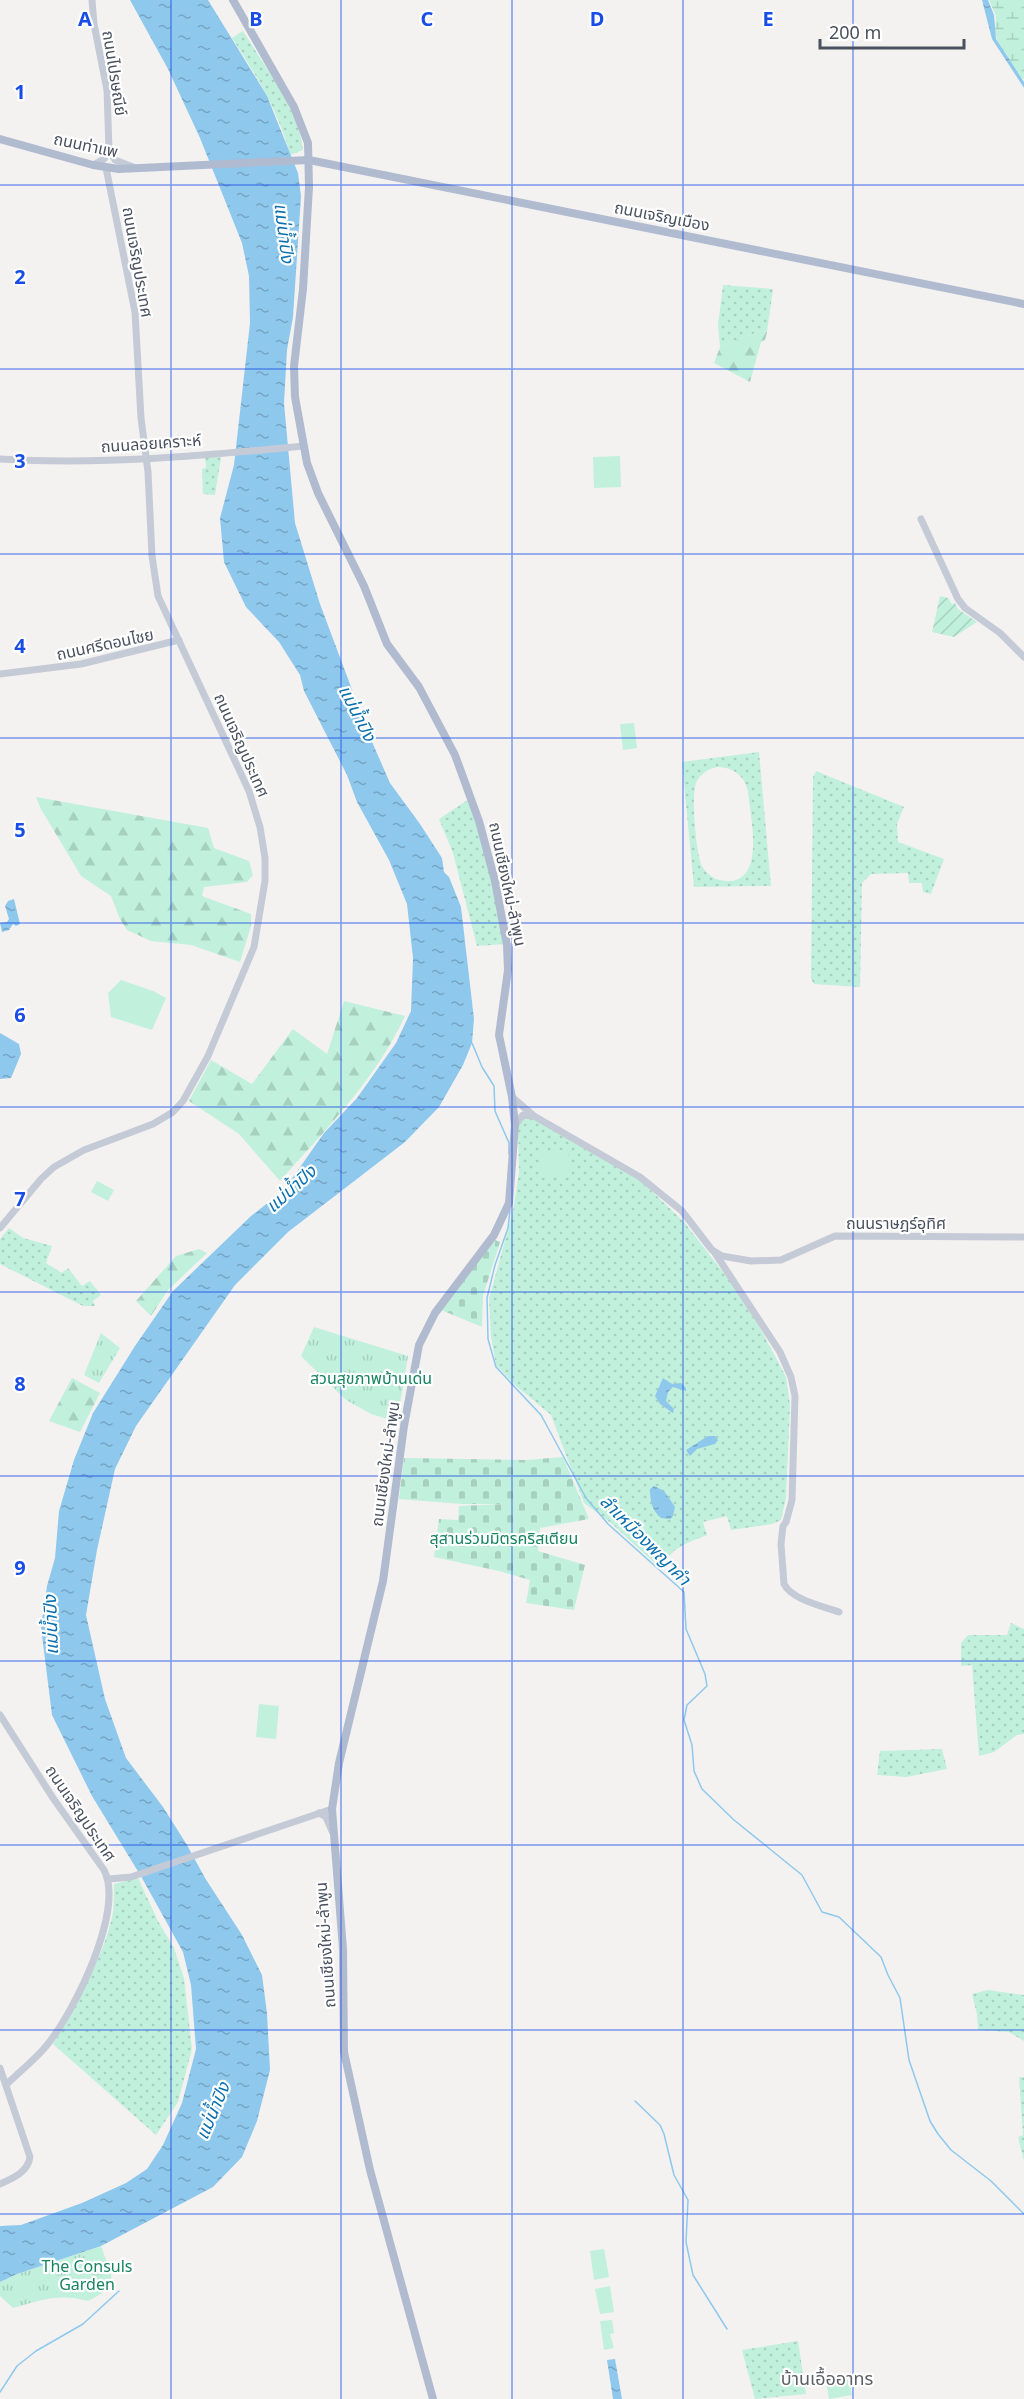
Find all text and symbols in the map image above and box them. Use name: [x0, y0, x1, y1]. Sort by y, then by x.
text: A: [78, 5, 92, 32]
text: B: [249, 5, 263, 32]
text: C: [421, 5, 434, 32]
text: D: [590, 5, 604, 32]
text: E: [762, 5, 774, 32]
scale bar: [820, 12, 964, 50]
text: 200 m: [829, 20, 881, 44]
street label: ถนนไปรษณีย์: [97, 29, 133, 117]
text: 1: [14, 78, 26, 105]
street label: ถนนท่าแพ: [52, 127, 120, 163]
street label: ถนนเจริญเมือง: [612, 196, 712, 236]
water label: แม่น้ำปิง: [269, 202, 301, 266]
street label: ถนนเจริญประเทศ: [117, 205, 159, 319]
text: 2: [14, 263, 26, 290]
street label: ถนนลอยเคราะห์: [100, 428, 202, 457]
text: 3: [14, 447, 26, 474]
street label: ถนนศรีดอนไชย: [54, 623, 156, 665]
text: 4: [14, 632, 26, 659]
water label: แม่น้ำปิง: [334, 680, 383, 746]
street label: ถนนเจริญประเทศ: [209, 689, 275, 801]
text: 5: [14, 816, 26, 843]
street label: ถนนเชียงใหม่-ลำพูน: [484, 820, 532, 948]
text: 6: [14, 1001, 26, 1028]
water label: แม่น้ำปิง: [260, 1158, 322, 1217]
text: 7: [14, 1185, 26, 1212]
street label: ถนนราษฎร์อุทิศ: [846, 1212, 946, 1234]
park label: สวนสุขภาพบ้านเด่น: [310, 1367, 432, 1389]
text: 8: [14, 1370, 26, 1397]
street label: ถนนเชียงใหม่-ลำพูน: [365, 1400, 405, 1528]
water label: ลำเหมืองพญาคำ: [595, 1489, 697, 1590]
park label: สุสานร่วมมิตรคริสเตียน: [430, 1527, 578, 1549]
text: 9: [14, 1554, 26, 1581]
water label: แม่น้ำปิง: [37, 1593, 63, 1656]
street label: ถนนเจริญประเทศ: [41, 1761, 121, 1865]
street label: ถนนเชียงใหม่-ลำพูน: [310, 1881, 340, 2009]
water label: แม่น้ำปิง: [189, 2077, 235, 2143]
park label: The Consuls Garden: [42, 2255, 133, 2295]
district label: บ้านเอื้ออาทร: [781, 2366, 873, 2390]

